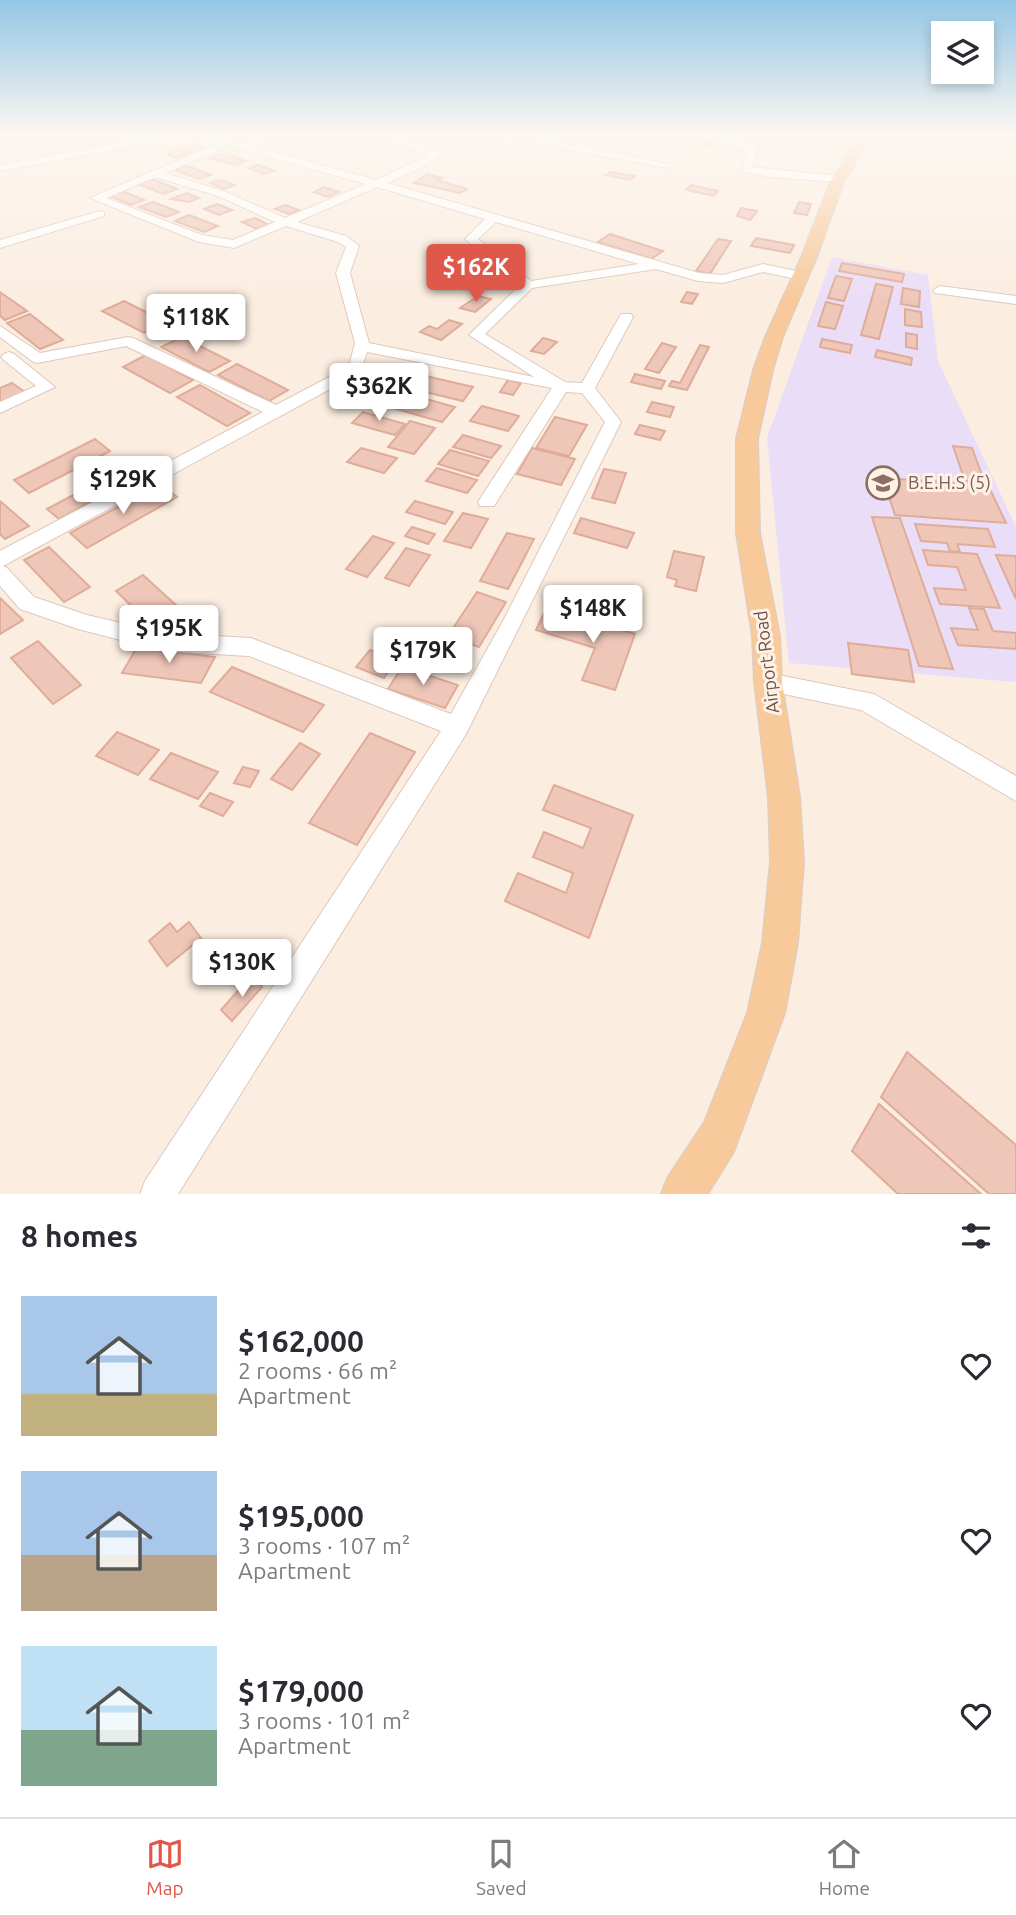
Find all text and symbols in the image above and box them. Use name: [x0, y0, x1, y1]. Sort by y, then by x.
map controls: [931, 21, 994, 84]
button: layers: [931, 21, 994, 84]
pin: $162K: [427, 244, 525, 304]
text: $162K: [442, 254, 510, 279]
pin: $118K: [147, 294, 245, 354]
text: $118K: [162, 304, 230, 329]
pin: $362K: [330, 364, 428, 423]
text: $362K: [345, 373, 413, 398]
pin: $129K: [74, 456, 172, 516]
school or university icon: B.E.H.S (5): [864, 464, 902, 502]
text: $129K: [89, 466, 157, 491]
place label: B.E.H.S (5): [908, 472, 991, 493]
pin: $148K: [544, 586, 642, 645]
text: $148K: [559, 595, 627, 620]
pin: $195K: [120, 606, 218, 665]
street label: Airport Road: [750, 610, 782, 715]
text: $195K: [135, 615, 203, 640]
pin: $179K: [374, 628, 472, 687]
text: $179K: [389, 637, 457, 662]
pin: $130K: [193, 940, 291, 999]
text: $130K: [208, 949, 276, 974]
icon: filters: [957, 1217, 995, 1255]
text: 8 homes: [21, 1219, 138, 1253]
icon: home: [77, 1324, 161, 1408]
text: $162,000: [238, 1324, 364, 1358]
icon: heart: [957, 1347, 995, 1385]
text: 2 rooms · 66 m²: [238, 1358, 397, 1383]
text: Apartment: [238, 1383, 351, 1408]
icon: home: [77, 1499, 161, 1583]
text: $195,000: [238, 1499, 364, 1533]
icon: heart: [957, 1522, 995, 1560]
text: 3 rooms · 107 m²: [238, 1533, 410, 1558]
text: Apartment: [238, 1558, 351, 1583]
icon: home: [77, 1674, 161, 1758]
text: $179,000: [238, 1674, 364, 1708]
icon: heart: [957, 1697, 995, 1735]
text: 3 rooms · 101 m²: [238, 1708, 410, 1733]
text: Apartment: [238, 1733, 351, 1758]
tab: Map: [146, 1835, 184, 1899]
tab: Saved: [476, 1835, 527, 1899]
tab: Home: [819, 1835, 870, 1899]

